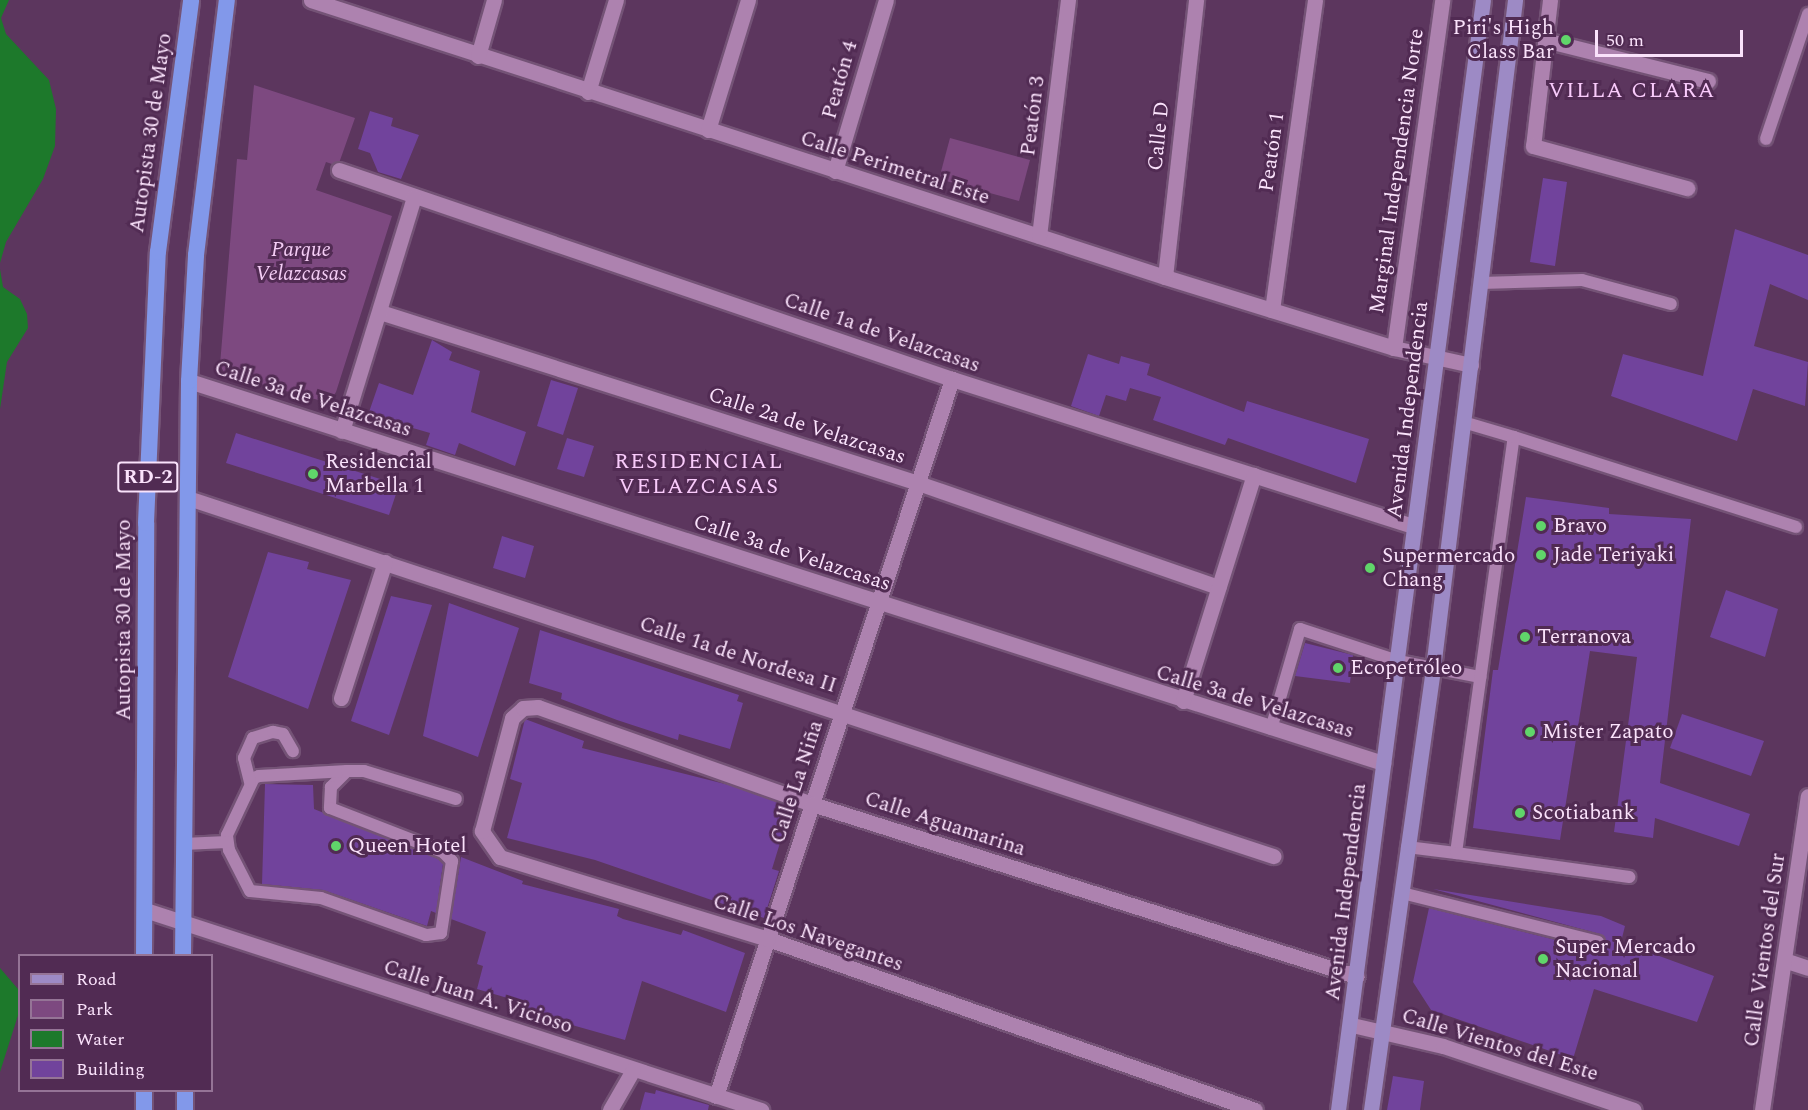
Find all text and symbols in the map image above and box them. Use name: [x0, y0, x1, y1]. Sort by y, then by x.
place label: Piri's High Class Bar: [1452, 15, 1554, 65]
scale bar: [1598, 18, 1746, 56]
street label: Marginal Independencia Norte: [1365, 27, 1429, 315]
text: 50 m: [1606, 27, 1644, 54]
street label: Autopista 30 de Mayo: [125, 32, 177, 234]
marker: Piri's High Class Bar: [1559, 33, 1573, 47]
street label: Peatón 4: [817, 38, 863, 122]
street label: Peatón 3: [1016, 75, 1050, 157]
district label: VILLA CLARA: [1548, 78, 1716, 104]
street label: Calle D: [1143, 100, 1175, 172]
street label: Peatón 1: [1254, 111, 1290, 193]
street label: Calle Perimetral Este: [797, 126, 993, 210]
park label: Parque Velazcasas: [255, 237, 347, 287]
street label: Calle 1a de Velazcasas: [781, 288, 983, 378]
street label: Avenida Independencia: [1382, 300, 1434, 520]
street label: Calle 3a de Velazcasas: [211, 355, 415, 443]
street label: Calle 2a de Velazcasas: [705, 382, 909, 470]
district label: RESIDENCIAL VELAZCASAS: [614, 448, 784, 500]
place label: Residencial Marbella 1: [325, 449, 432, 499]
road number: RD-2: [116, 460, 180, 494]
marker: Residencial Marbella 1: [306, 467, 320, 481]
street label: Calle 3a de Velazcasas: [690, 509, 894, 597]
place label: Bravo: [1553, 513, 1607, 539]
street label: Autopista 30 de Mayo: [111, 519, 137, 721]
marker: Bravo: [1534, 519, 1548, 533]
place label: Jade Teriyaki: [1553, 542, 1674, 568]
place label: Supermercado Chang: [1382, 543, 1515, 593]
marker: Jade Teriyaki: [1534, 548, 1548, 562]
marker: Supermercado Chang: [1363, 561, 1377, 575]
street label: Calle 1a de Nordesa II: [636, 611, 840, 699]
place label: Terranova: [1537, 624, 1631, 650]
marker: Terranova: [1518, 630, 1532, 644]
place label: Ecopetróleo: [1350, 655, 1462, 681]
street label: Calle 3a de Velazcasas: [1153, 660, 1357, 744]
marker: Ecopetróleo: [1331, 661, 1345, 675]
street label: Calle La Niña: [765, 717, 829, 847]
place label: Mister Zapato: [1542, 719, 1674, 745]
marker: Mister Zapato: [1523, 725, 1537, 739]
street label: Avenida Independencia: [1320, 782, 1372, 1002]
street label: Calle Aguamarina: [861, 786, 1029, 862]
place label: Scotiabank: [1532, 800, 1635, 826]
marker: Scotiabank: [1513, 806, 1527, 820]
place label: Queen Hotel: [348, 833, 467, 859]
marker: Queen Hotel: [329, 839, 343, 853]
street label: Calle Vientos del Sur: [1739, 852, 1791, 1048]
street label: Calle Los Navegantes: [710, 889, 906, 977]
place label: Super Mercado Nacional: [1555, 934, 1696, 984]
marker: Super Mercado Nacional: [1536, 952, 1550, 966]
legend: [18, 954, 213, 1092]
street label: Calle Juan A. Vicioso: [380, 955, 576, 1039]
text: Road: [76, 966, 117, 993]
text: Park: [76, 996, 113, 1023]
street label: Calle Vientos del Este: [1399, 1003, 1601, 1087]
text: Water: [76, 1026, 124, 1053]
text: Building: [76, 1056, 145, 1083]

